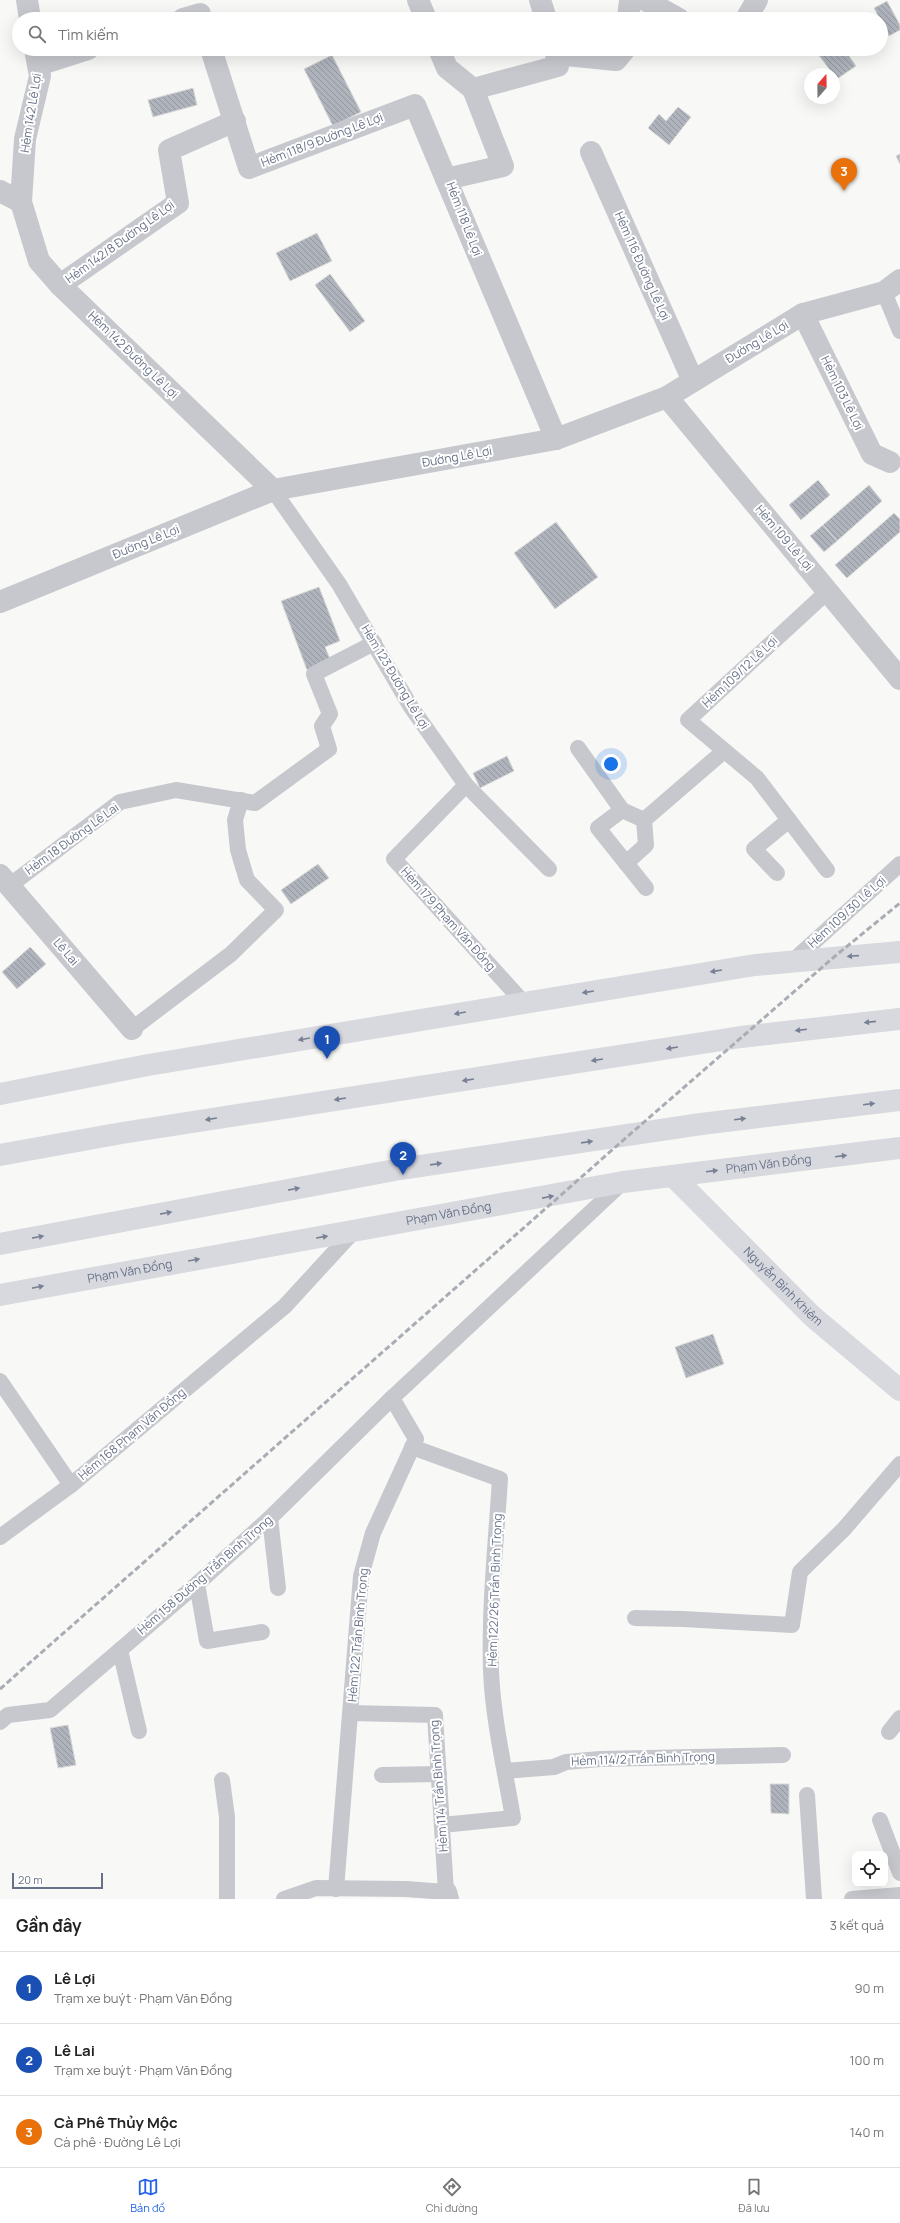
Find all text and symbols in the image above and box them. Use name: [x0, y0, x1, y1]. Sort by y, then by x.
search box: [12, 12, 888, 56]
icon: search: [26, 23, 48, 45]
text: Tìm kiếm: [58, 24, 118, 45]
north arrow: [804, 68, 840, 104]
street label: Hẻm 142 Lê Lợi: [16, 72, 45, 154]
street label: Hẻm 118/9 Đường Lê Lợi: [258, 108, 385, 171]
pin: 3: [831, 158, 857, 191]
street label: Hẻm 118 Lê Lợi: [443, 179, 486, 258]
street label: Hẻm 142/8 Đường Lê Lợi: [62, 196, 178, 287]
street label: Hẻm 116 Đường Lê Lợi: [611, 209, 674, 323]
street label: Hẻm 142 Đường Lê Lợi: [84, 307, 182, 402]
street label: Đường Lê Lợi: [722, 316, 791, 367]
street label: Hẻm 103 Lê Lợi: [817, 353, 868, 433]
street label: Đường Lê Lợi: [421, 442, 493, 471]
street label: Hẻm 109 Lê Lợi: [752, 501, 817, 574]
street label: Đường Lê Lợi: [110, 520, 182, 563]
street label: Hẻm 123 Đường Lê Lợi: [357, 621, 433, 732]
street label: Hẻm 109/12 Lê Lợi: [698, 632, 781, 711]
your location: [601, 754, 621, 774]
street label: Hẻm 18 Đường Lê Lai: [21, 799, 122, 878]
street label: Hẻm 179 Phạm Văn Đồng: [397, 863, 500, 974]
street label: Hẻm 109/30 Lê Lợi: [804, 872, 889, 951]
street label: Lê Lai: [50, 934, 83, 969]
one-way arrow: [847, 952, 859, 959]
one-way arrow: [710, 968, 722, 974]
one-way arrow: [582, 989, 594, 995]
one-way arrow: [453, 1010, 466, 1016]
one-way arrow: [864, 1019, 876, 1026]
pin: 1: [314, 1026, 340, 1059]
one-way arrow: [795, 1027, 807, 1033]
one-way arrow: [298, 1036, 310, 1042]
one-way arrow: [666, 1045, 678, 1051]
one-way arrow: [590, 1057, 603, 1063]
one-way arrow: [462, 1077, 474, 1083]
one-way arrow: [334, 1096, 346, 1102]
one-way arrow: [863, 1101, 875, 1107]
one-way arrow: [205, 1116, 217, 1122]
one-way arrow: [734, 1116, 746, 1123]
one-way arrow: [581, 1139, 593, 1145]
pin: 2: [390, 1142, 416, 1175]
street label: Phạm Văn Đồng: [725, 1150, 812, 1177]
one-way arrow: [835, 1152, 847, 1159]
one-way arrow: [430, 1161, 442, 1167]
one-way arrow: [706, 1168, 718, 1175]
one-way arrow: [288, 1185, 300, 1191]
one-way arrow: [542, 1194, 554, 1200]
street label: Phạm Văn Đồng: [405, 1197, 492, 1229]
one-way arrow: [160, 1210, 172, 1216]
one-way arrow: [32, 1234, 44, 1240]
one-way arrow: [316, 1234, 328, 1240]
street label: Nguyễn Bỉnh Khiêm: [740, 1243, 827, 1330]
street label: Phạm Văn Đồng: [86, 1255, 174, 1287]
one-way arrow: [188, 1256, 200, 1262]
one-way arrow: [32, 1284, 44, 1290]
street label: Hẻm 168 Phạm Văn Đồng: [74, 1384, 189, 1484]
street label: Hẻm 158 Đường Trần Bình Trọng: [134, 1511, 276, 1638]
street label: Hẻm 122/26 Trần Bình Trọng: [483, 1513, 506, 1667]
street label: Hẻm 122 Trần Bình Trọng: [343, 1567, 372, 1703]
street label: Hẻm 114 Trần Bình Trọng: [425, 1719, 452, 1853]
street label: Hẻm 114/2 Trần Bình Trọng: [571, 1747, 715, 1770]
map controls: [852, 1851, 888, 1887]
button: locate: [852, 1851, 888, 1887]
scale bar: [12, 1871, 103, 1890]
text: 20 m: [18, 1872, 43, 1887]
text: Gần đây: [16, 1914, 82, 1937]
text: 3 kết quả: [830, 1916, 884, 1934]
text: Lê Lợi: [54, 1968, 96, 1989]
text: 1: [26, 1979, 32, 1997]
text: 90 m: [854, 1979, 884, 1997]
text: Trạm xe buýt · Phạm Văn Đồng: [54, 1989, 232, 2007]
text: Lê Lai: [54, 2040, 95, 2061]
text: 2: [25, 2051, 33, 2069]
text: 100 m: [849, 2051, 884, 2069]
text: Trạm xe buýt · Phạm Văn Đồng: [54, 2061, 232, 2079]
text: Cà Phê Thủy Mộc: [54, 2112, 178, 2133]
text: 3: [25, 2123, 33, 2141]
text: 140 m: [850, 2123, 884, 2141]
text: Cà phê · Đường Lê Lợi: [54, 2133, 181, 2151]
tab: Bản đồ: [130, 2176, 165, 2215]
tab: Chỉ đường: [426, 2176, 478, 2215]
tab: Đã lưu: [738, 2176, 770, 2215]

